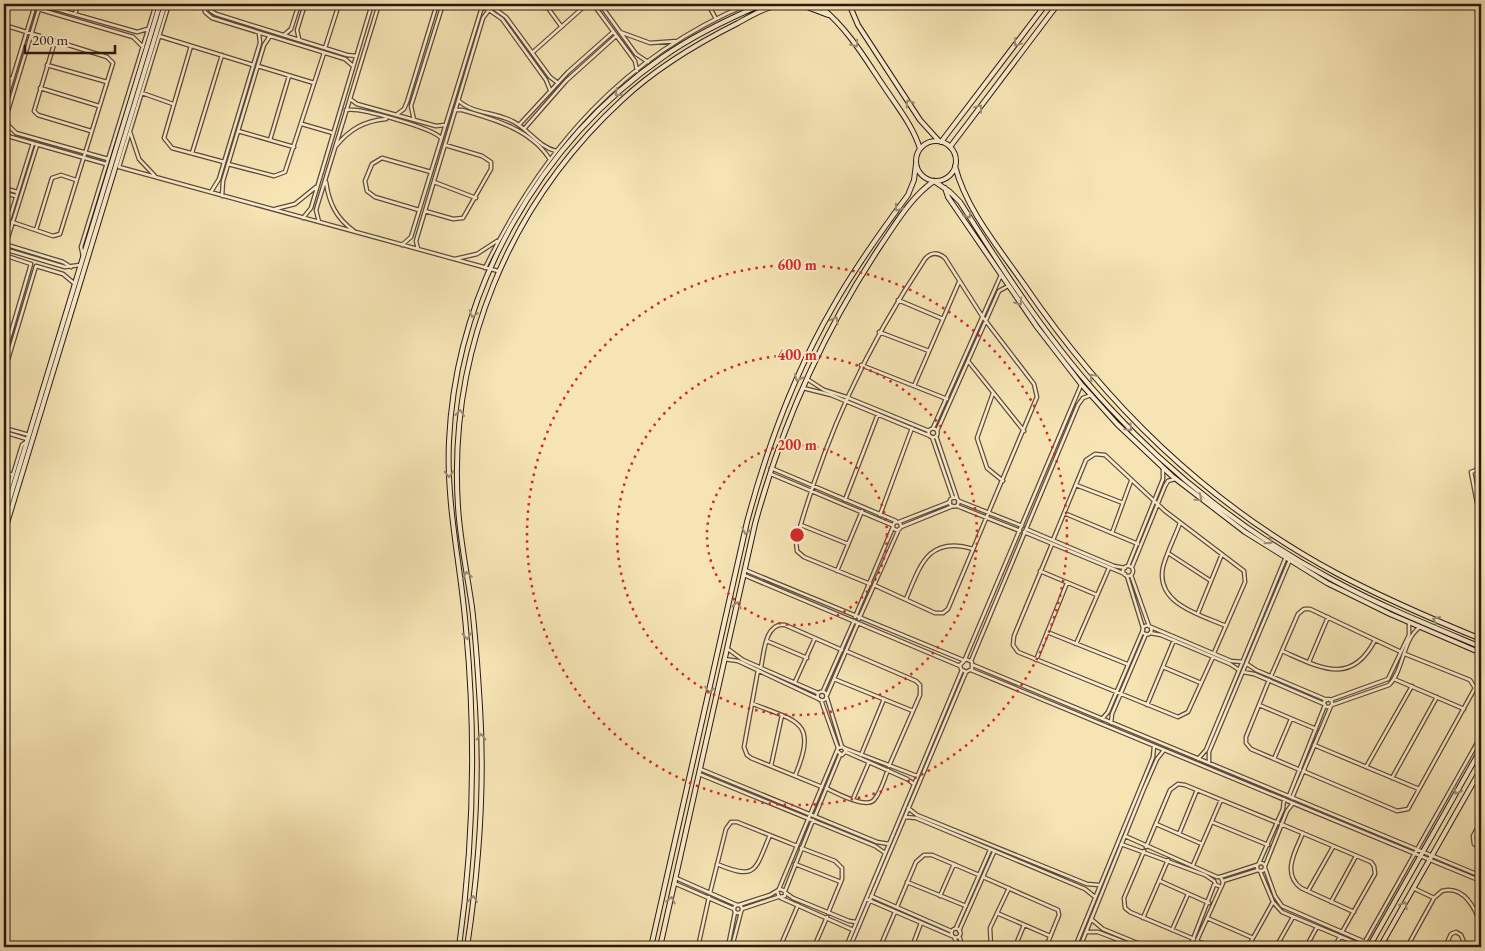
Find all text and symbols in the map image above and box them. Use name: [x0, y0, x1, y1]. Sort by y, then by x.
scale bar: [25, 22, 115, 54]
text: 200 m: [32, 30, 69, 49]
one-way arrow: [1013, 37, 1022, 46]
one-way arrow: [849, 38, 858, 48]
one-way arrow: [614, 87, 623, 96]
one-way arrow: [906, 99, 916, 108]
one-way arrow: [974, 105, 982, 114]
one-way arrow: [895, 202, 904, 212]
one-way arrow: [962, 210, 971, 219]
text: 600 m: [777, 255, 817, 274]
one-way arrow: [1013, 296, 1022, 306]
one-way arrow: [469, 310, 479, 318]
one-way arrow: [829, 316, 839, 325]
text: 400 m: [777, 345, 817, 364]
one-way arrow: [793, 373, 804, 382]
one-way arrow: [1090, 373, 1099, 382]
one-way arrow: [454, 409, 465, 417]
one-way arrow: [1124, 422, 1133, 431]
text: 200 m: [777, 435, 817, 454]
one-way arrow: [444, 471, 454, 479]
one-way arrow: [1193, 493, 1202, 501]
centre of rings: [788, 526, 806, 544]
one-way arrow: [741, 527, 751, 536]
one-way arrow: [1263, 535, 1272, 545]
one-way arrow: [462, 571, 472, 579]
one-way arrow: [731, 600, 742, 609]
one-way arrow: [1432, 615, 1441, 626]
one-way arrow: [461, 632, 472, 640]
one-way arrow: [704, 685, 715, 694]
one-way arrow: [476, 732, 486, 740]
one-way arrow: [1454, 786, 1464, 795]
one-way arrow: [467, 895, 478, 903]
one-way arrow: [665, 895, 676, 904]
one-way arrow: [1398, 901, 1408, 910]

